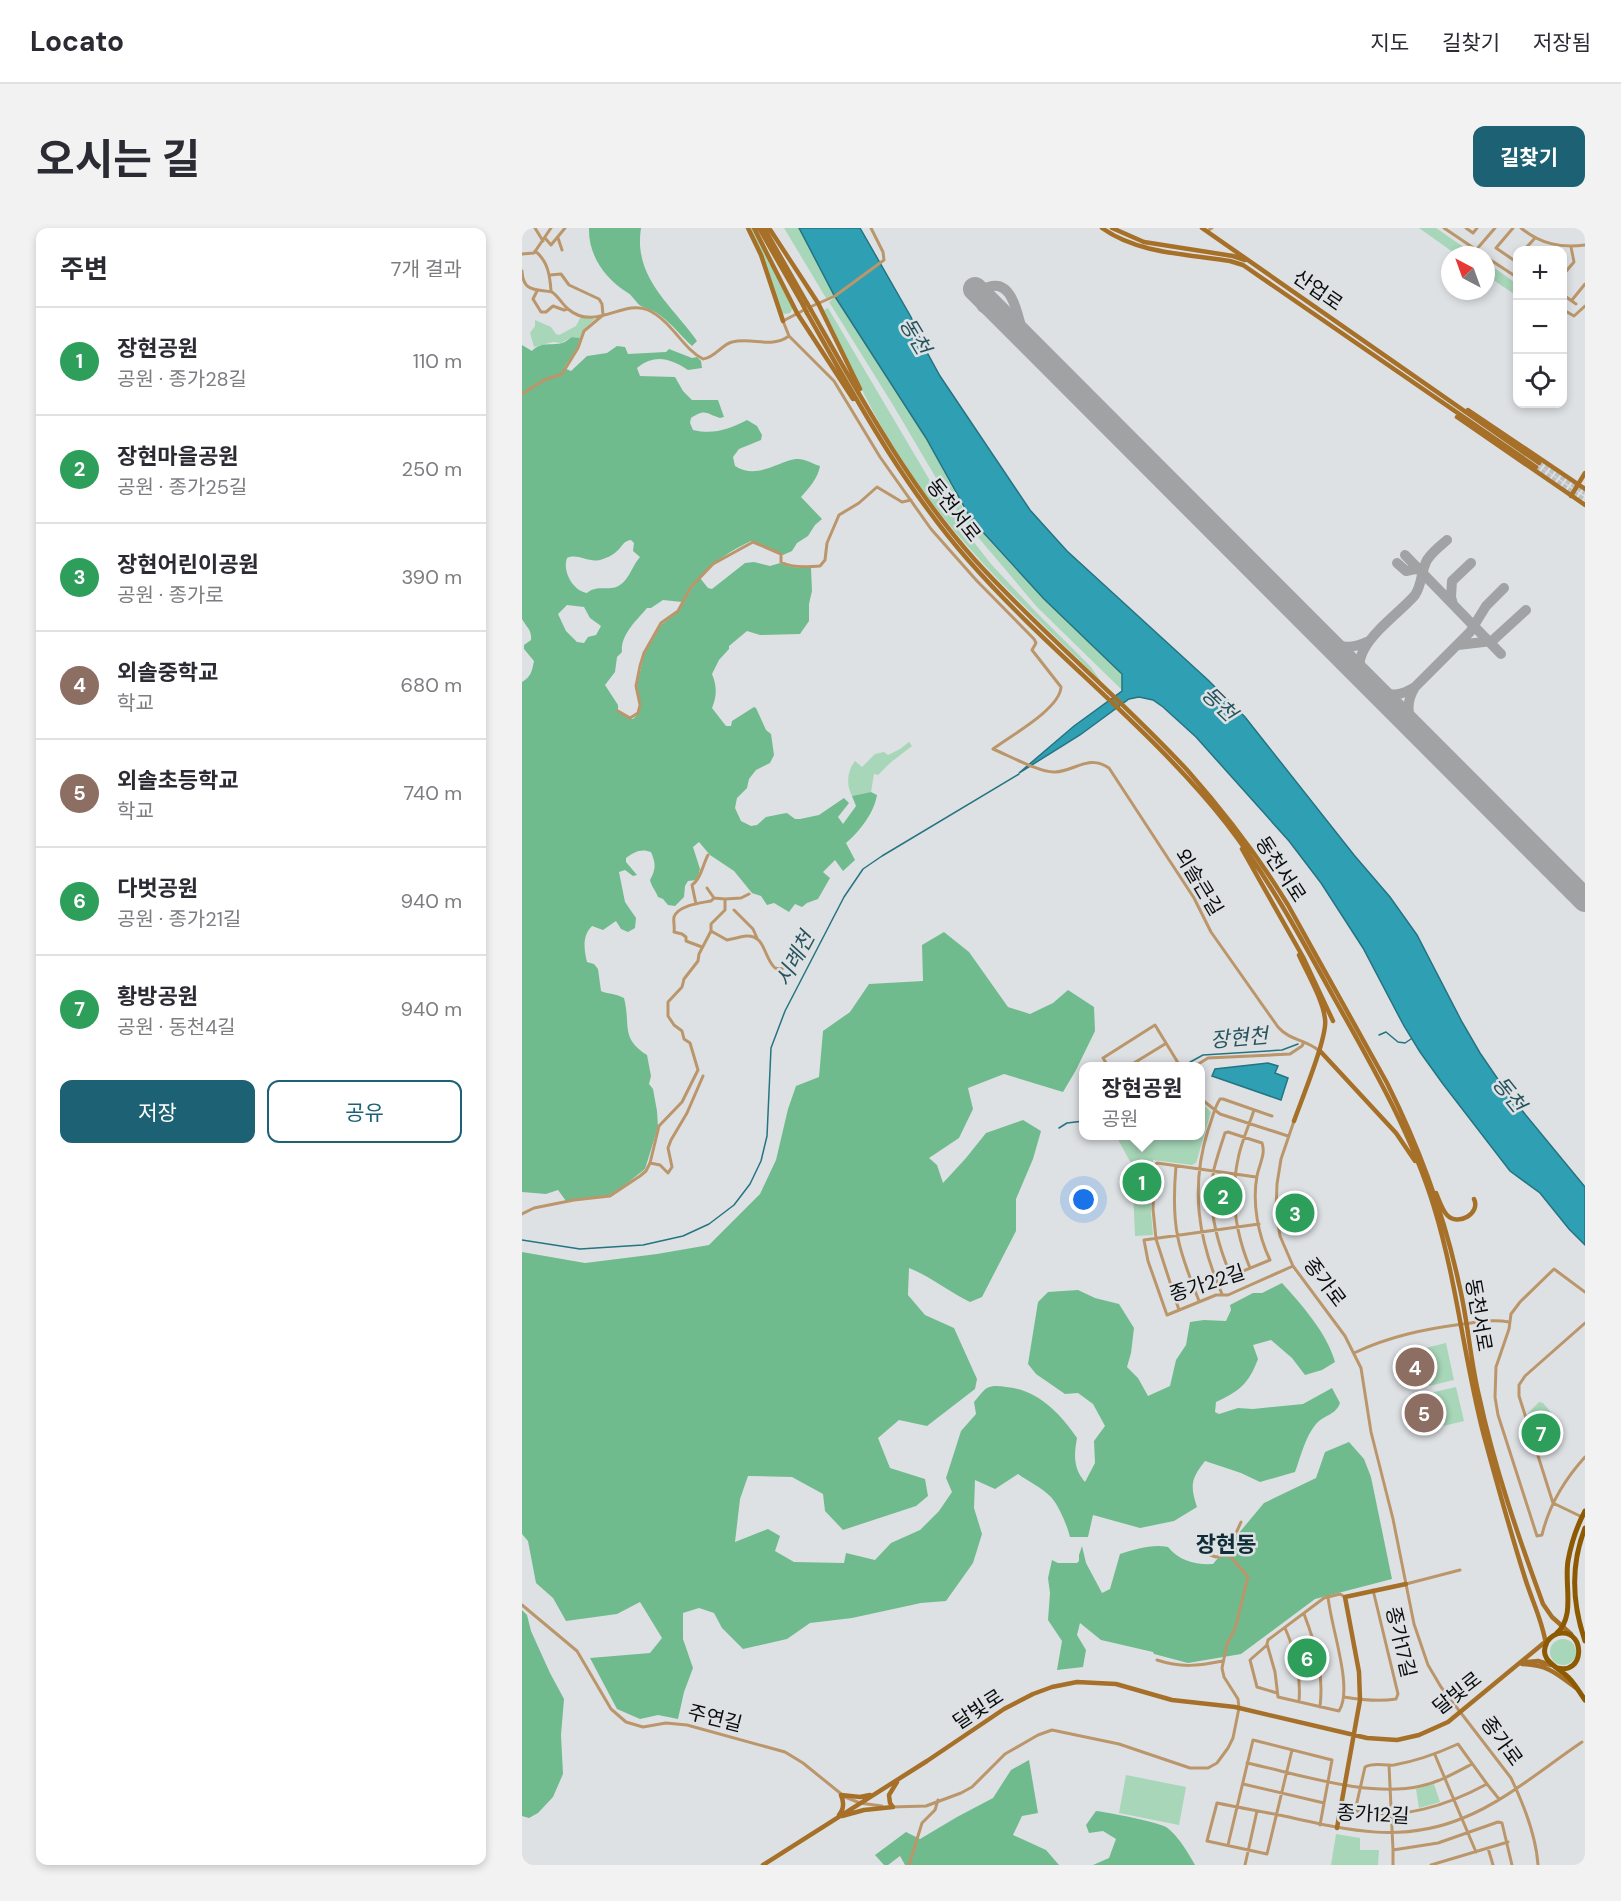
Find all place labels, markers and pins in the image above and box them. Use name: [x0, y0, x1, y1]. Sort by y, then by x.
pin: 1: [1122, 1160, 1162, 1204]
pin: 2: [1204, 1174, 1242, 1218]
pin: 3: [1276, 1190, 1314, 1236]
pin: 4: [1396, 1344, 1434, 1390]
pin: 5: [1404, 1390, 1444, 1436]
pin: 7: [1522, 1410, 1560, 1456]
pin: 6: [1288, 1636, 1326, 1680]

